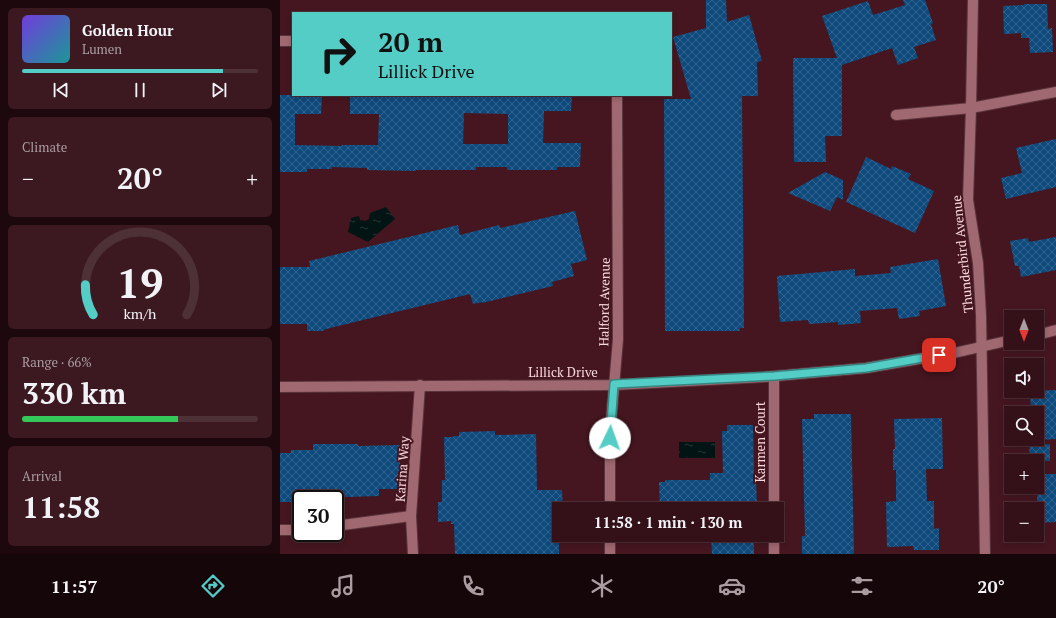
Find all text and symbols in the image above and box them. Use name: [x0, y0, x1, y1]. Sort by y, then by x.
text: Golden Hour: [82, 20, 174, 40]
text: 20 m: [378, 23, 443, 60]
icon: right: [312, 28, 364, 80]
text: Lumen: [82, 40, 122, 58]
text: Lillick Drive: [378, 59, 475, 83]
icon: previous: [50, 79, 72, 101]
icon: pause: [129, 79, 151, 101]
icon: next: [208, 79, 230, 101]
text: Climate: [22, 138, 67, 156]
text: 20°: [117, 158, 163, 198]
text: −: [22, 164, 34, 193]
text: +: [246, 164, 258, 193]
street label: Thunderbird Avenue: [947, 194, 977, 314]
text: 19: [116, 255, 164, 310]
street label: Halford Avenue: [594, 257, 614, 347]
text: km/h: [124, 304, 157, 323]
north arrow: [1004, 310, 1044, 350]
map controls: [1004, 310, 1044, 542]
pin: [922, 338, 956, 372]
icon: arrive: [928, 344, 950, 366]
text: Range · 66%: [22, 353, 92, 371]
button: sound: [1004, 358, 1044, 398]
street label: Lillick Drive: [528, 363, 598, 381]
text: 330 km: [22, 373, 126, 413]
street label: Karmen Court: [751, 401, 769, 483]
button: search: [1004, 406, 1044, 446]
position arrow: [589, 417, 631, 459]
street label: Karina Way: [391, 435, 413, 502]
button: +: [1004, 454, 1044, 494]
text: Arrival: [22, 467, 62, 485]
text: 11:58: [22, 487, 100, 527]
speed limit sign: 30: [292, 490, 344, 542]
button: −: [1004, 502, 1044, 542]
text: 11:58 · 1 min · 130 m: [594, 512, 742, 532]
icon: directions: [199, 572, 227, 600]
icon: music: [329, 572, 357, 600]
icon: phone: [459, 572, 487, 600]
icon: climate: [588, 572, 616, 600]
icon: car: [718, 572, 746, 600]
icon: filters: [848, 572, 876, 600]
text: 11:57: [51, 574, 98, 598]
text: 20°: [977, 574, 1005, 598]

